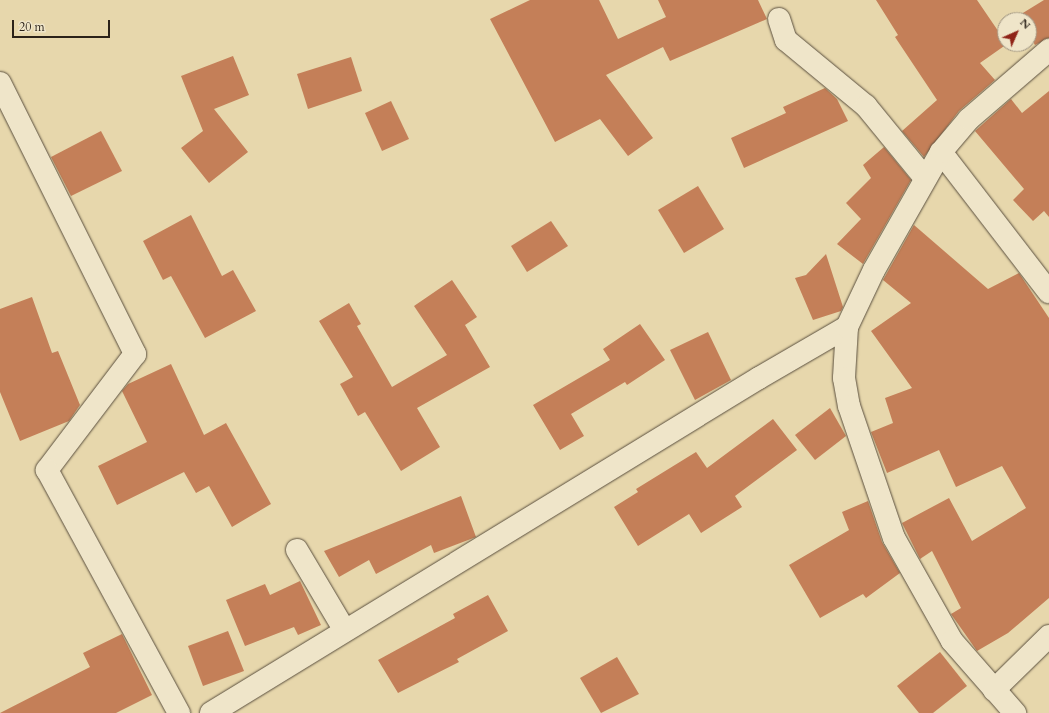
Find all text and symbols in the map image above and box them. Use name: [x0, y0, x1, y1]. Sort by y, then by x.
scale bar: [14, 12, 112, 38]
north arrow: [997, 12, 1037, 52]
text: N: [1016, 15, 1034, 33]
text: 20 m: [19, 19, 45, 35]

